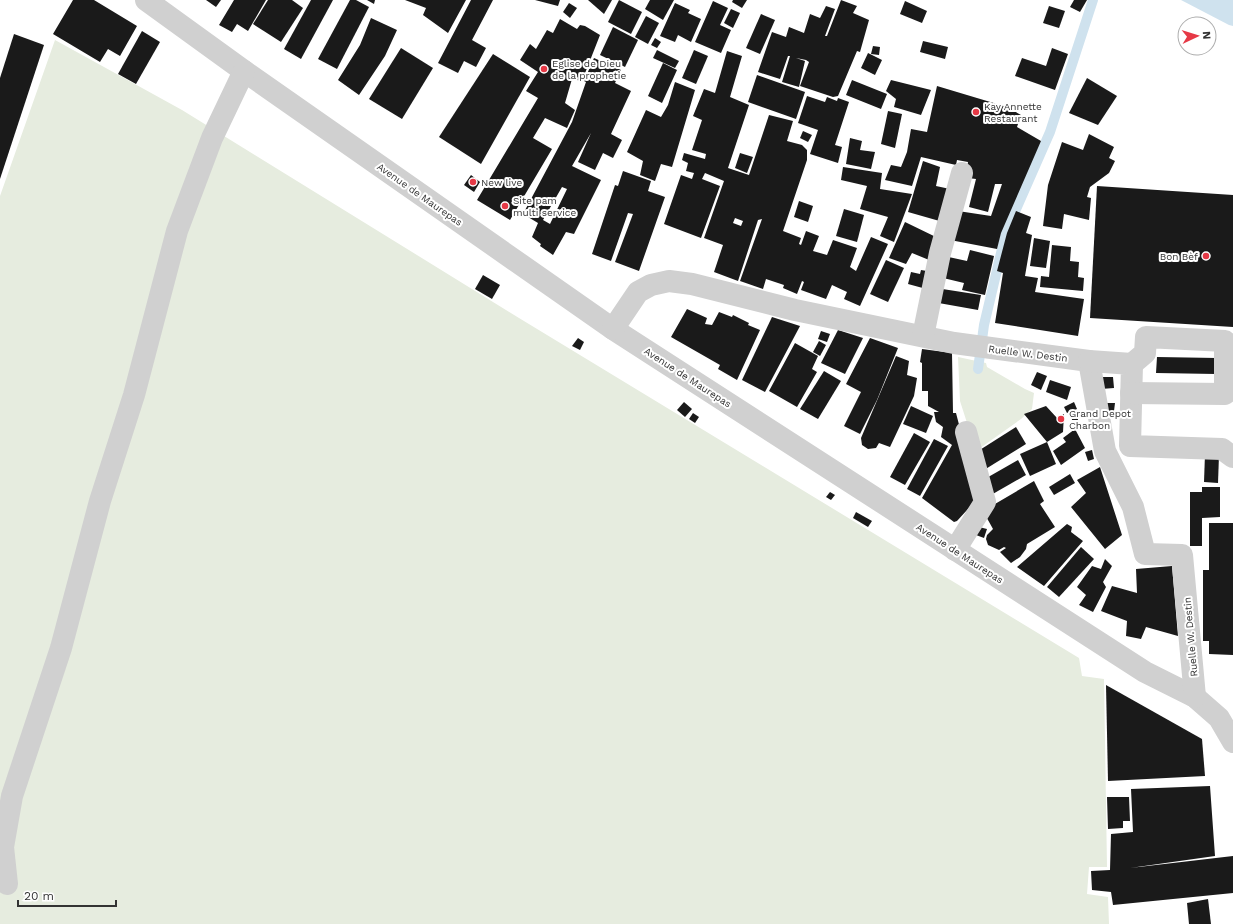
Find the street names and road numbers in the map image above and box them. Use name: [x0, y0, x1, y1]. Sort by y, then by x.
street label: Avenue de Maurepas: [375, 161, 464, 228]
street label: Ruelle W. Destin: [988, 343, 1068, 364]
street label: Avenue de Maurepas: [642, 345, 733, 410]
street label: Avenue de Maurepas: [914, 521, 1005, 586]
street label: Ruelle W. Destin: [1182, 597, 1199, 677]

